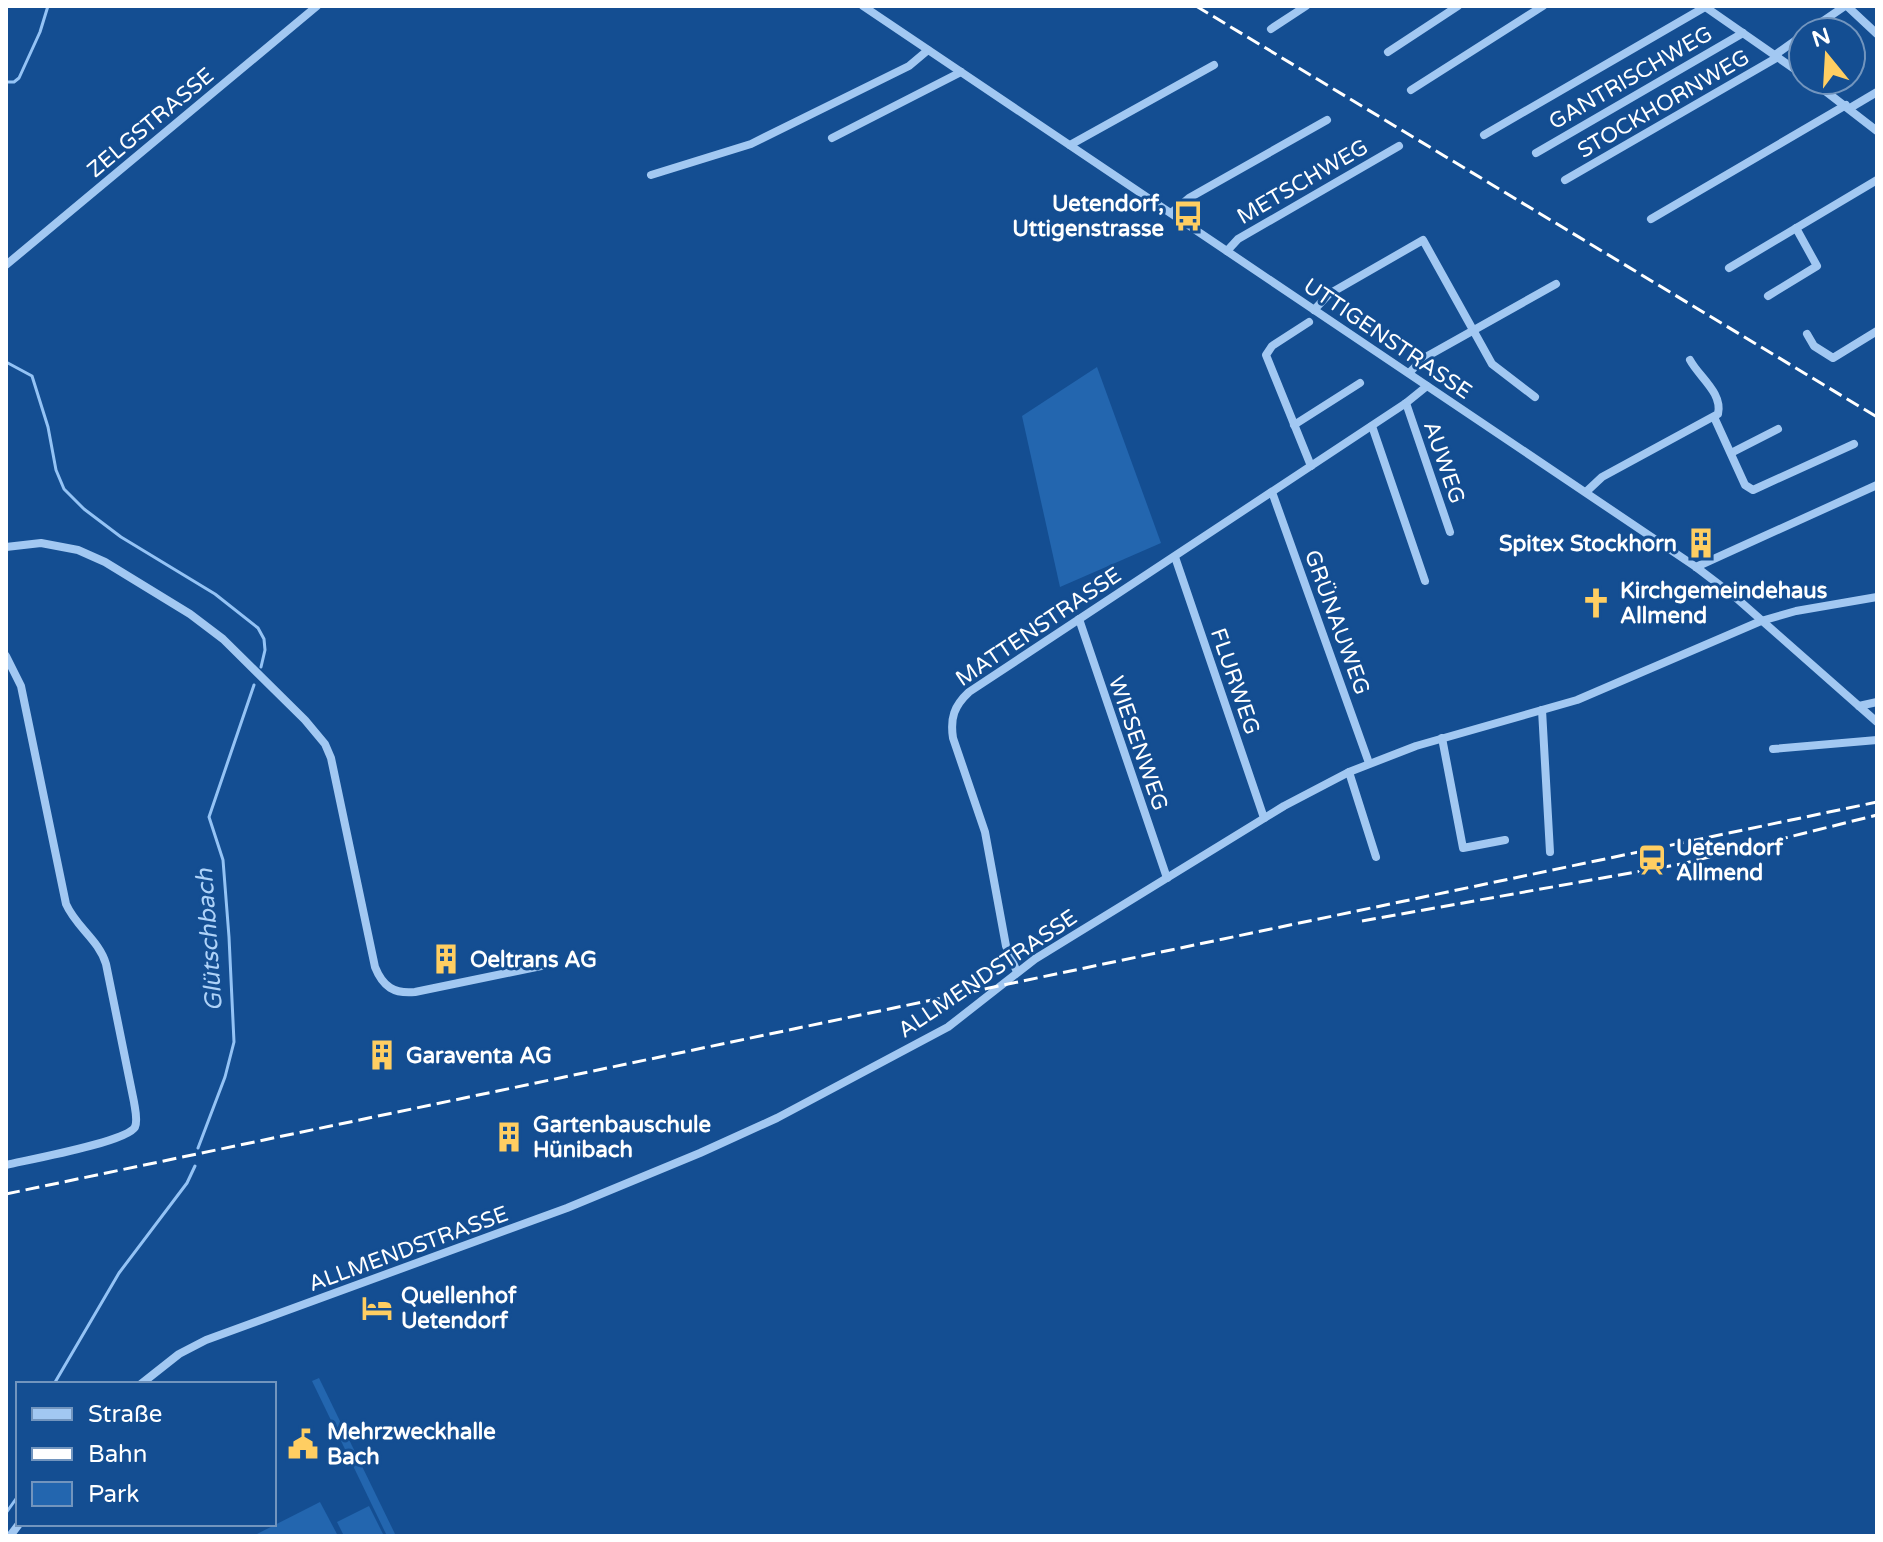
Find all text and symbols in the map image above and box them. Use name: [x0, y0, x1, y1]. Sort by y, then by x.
north arrow: [1787, 16, 1867, 96]
street label: GANTRISCHWEG: [1544, 21, 1717, 135]
text: N: [1809, 23, 1834, 53]
street label: STOCKHORNWEG: [1573, 44, 1754, 164]
street label: ZELGSTRASSE: [82, 62, 219, 183]
street label: METSCHWEG: [1232, 134, 1373, 230]
place label: Uetendorf, Uttigenstrasse: [1012, 191, 1164, 242]
bus stop icon: Uetendorf, Uttigenstrasse: [1171, 199, 1205, 233]
street label: UTTIGENSTRASSE: [1298, 273, 1477, 405]
street label: AUWEG: [1418, 418, 1470, 507]
building icon: Spitex Stockhorn: [1684, 526, 1718, 560]
place label: Spitex Stockhorn: [1499, 531, 1677, 557]
street label: GRÜNAUWEG: [1299, 546, 1375, 698]
street label: MATTENSTRASSE: [951, 562, 1126, 692]
place label: Kirchgemeindehaus Allmend: [1620, 578, 1828, 629]
church icon: Kirchgemeindehaus Allmend: [1579, 586, 1613, 620]
street label: FLURWEG: [1205, 625, 1265, 738]
street label: WIESENWEG: [1103, 673, 1173, 814]
place label: Uetendorf Allmend: [1676, 835, 1784, 886]
station icon: Uetendorf Allmend: [1635, 843, 1669, 877]
water label: Glütschbach: [190, 866, 229, 1012]
street label: ALLMENDSTRASSE: [893, 904, 1082, 1043]
building icon: Oeltrans AG: [429, 942, 463, 976]
place label: Oeltrans AG: [470, 947, 597, 973]
building icon: Garaventa AG: [365, 1038, 399, 1072]
place label: Garaventa AG: [406, 1043, 552, 1069]
place label: Gartenbauschule Hünibach: [533, 1112, 711, 1163]
building icon: Gartenbauschule Hünibach: [492, 1120, 526, 1154]
street label: ALLMENDSTRASSE: [305, 1201, 512, 1297]
place label: Quellenhof Uetendorf: [401, 1283, 517, 1334]
hotel icon: Quellenhof Uetendorf: [360, 1291, 394, 1325]
legend: [16, 1382, 276, 1526]
text: Straße: [88, 1400, 162, 1429]
place label: Mehrzweckhalle Bach: [327, 1419, 496, 1470]
public building icon: Mehrzweckhalle Bach: [286, 1427, 320, 1461]
text: Bahn: [88, 1440, 147, 1469]
text: Park: [88, 1480, 139, 1509]

